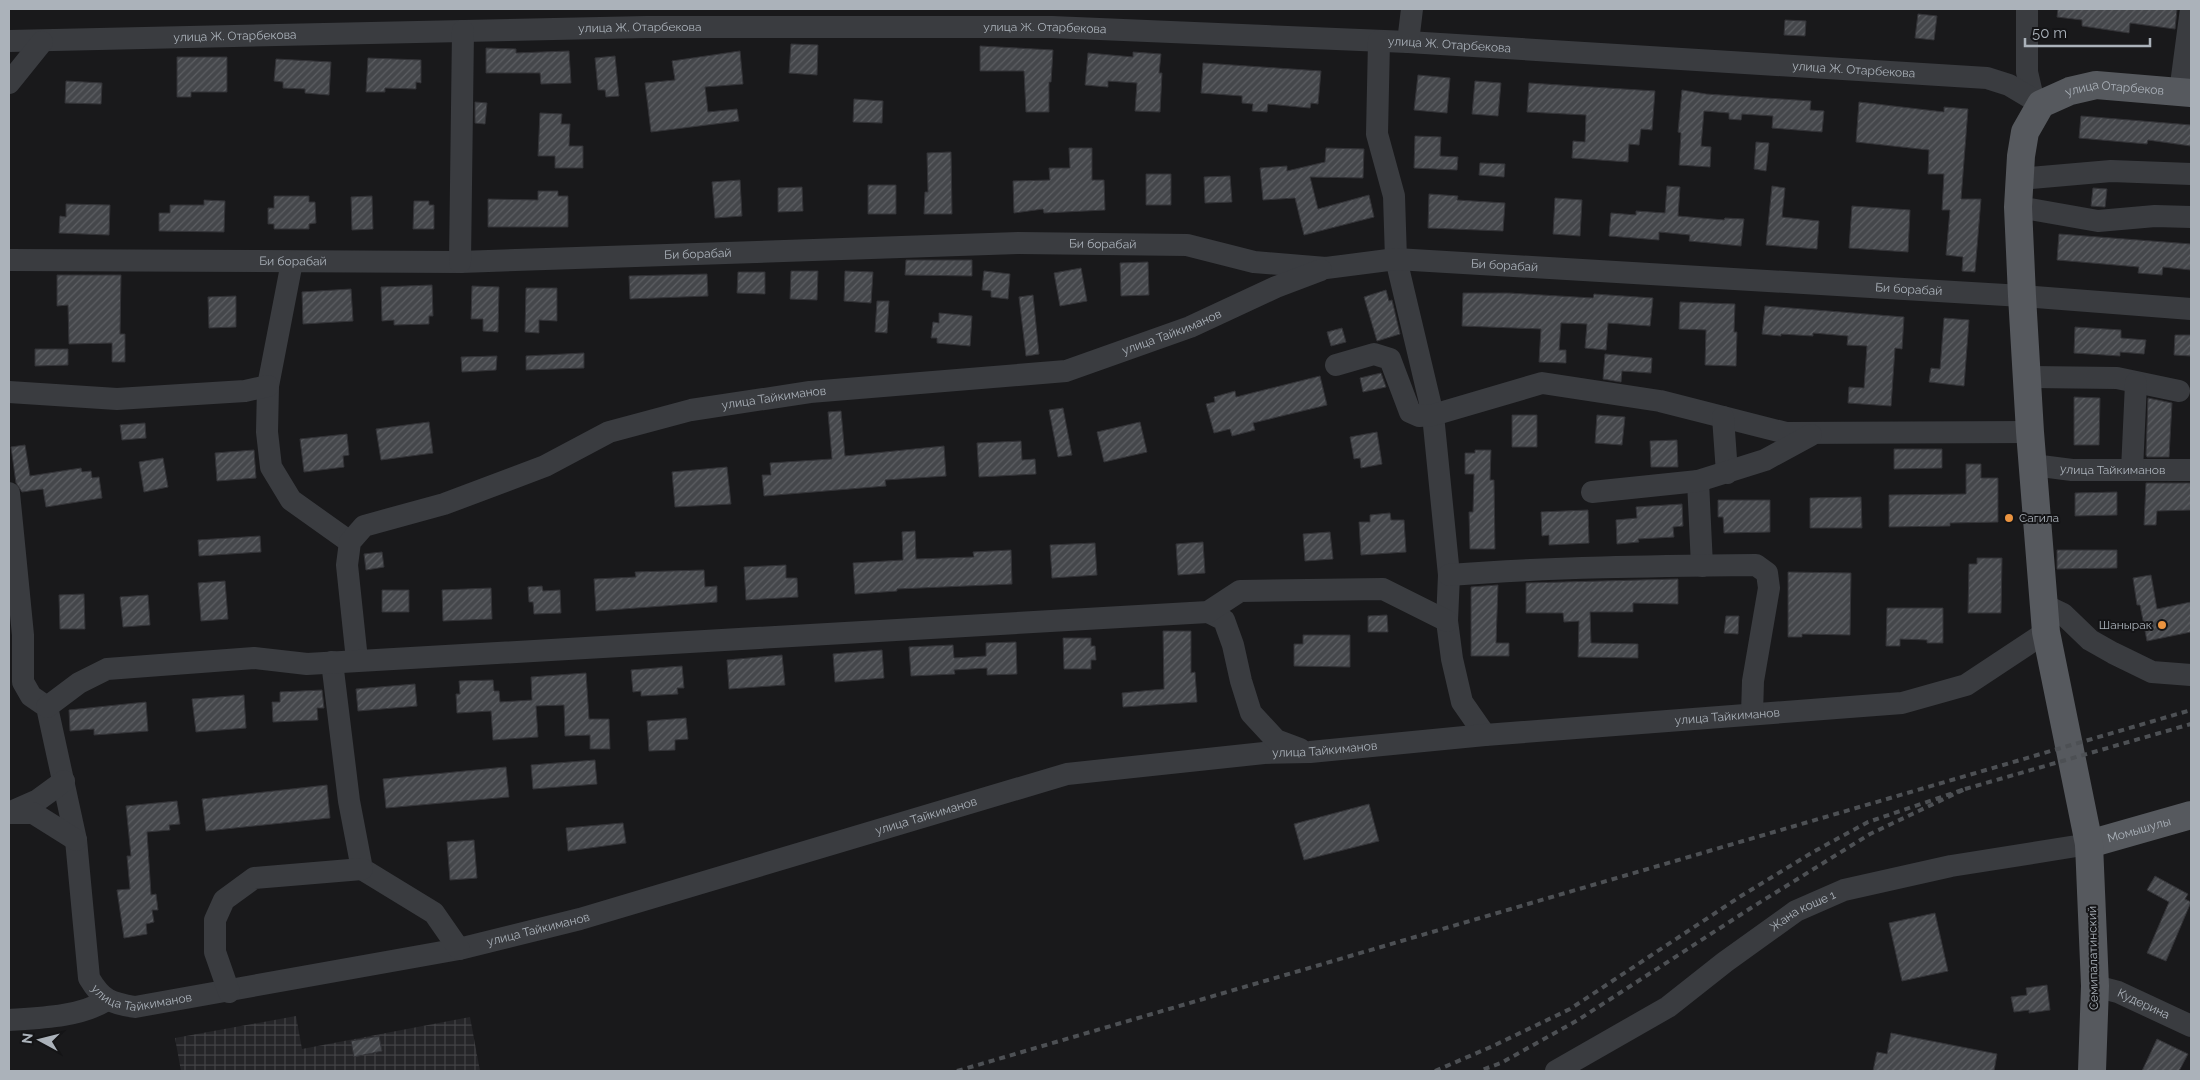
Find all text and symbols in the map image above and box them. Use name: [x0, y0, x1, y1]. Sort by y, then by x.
scale bar: [2025, 15, 2150, 47]
street label: улица Ж. Отарбекова: [578, 20, 701, 35]
street label: улица Ж. Отарбекова: [983, 20, 1107, 36]
text: 50 m: [2032, 24, 2067, 42]
street label: улица Ж. Отарбекова: [173, 28, 297, 44]
street label: улица Ж. Отарбекова: [1388, 34, 1511, 55]
street label: улица Ж. Отарбекова: [1792, 59, 1916, 81]
street label: улица Отарбеков: [2063, 78, 2165, 99]
street label: Би борабай: [1069, 237, 1136, 251]
street label: Би борабай: [664, 246, 732, 262]
street label: Би борабай: [259, 254, 327, 268]
street label: Би борабай: [1470, 256, 1539, 274]
street label: Би борабай: [1875, 280, 1943, 298]
street label: улица Тайкиманов: [1120, 306, 1223, 358]
street label: улица Тайкиманов: [721, 384, 827, 412]
street label: улица Тайкиманов: [2059, 462, 2165, 477]
place label: Сагила: [2019, 511, 2059, 525]
marker: Сагила: [2003, 512, 2015, 524]
place label: Шанырак: [2099, 618, 2152, 632]
marker: Шанырак: [2156, 619, 2168, 631]
street label: улица Тайкиманов: [1674, 705, 1780, 727]
street label: улица Тайкиманов: [1272, 739, 1378, 760]
street label: улица Тайкиманов: [874, 794, 979, 838]
street label: Момышулы: [2106, 814, 2172, 845]
street label: Жана коше 1: [1767, 888, 1838, 934]
street label: Семипалатинский: [2085, 906, 2101, 1010]
street label: улица Тайкиманов: [485, 910, 591, 949]
street label: улица Тайкиманов: [88, 982, 193, 1014]
street label: Кудерина: [2115, 986, 2172, 1022]
north arrow: [15, 1015, 65, 1065]
text: N: [19, 1032, 36, 1045]

